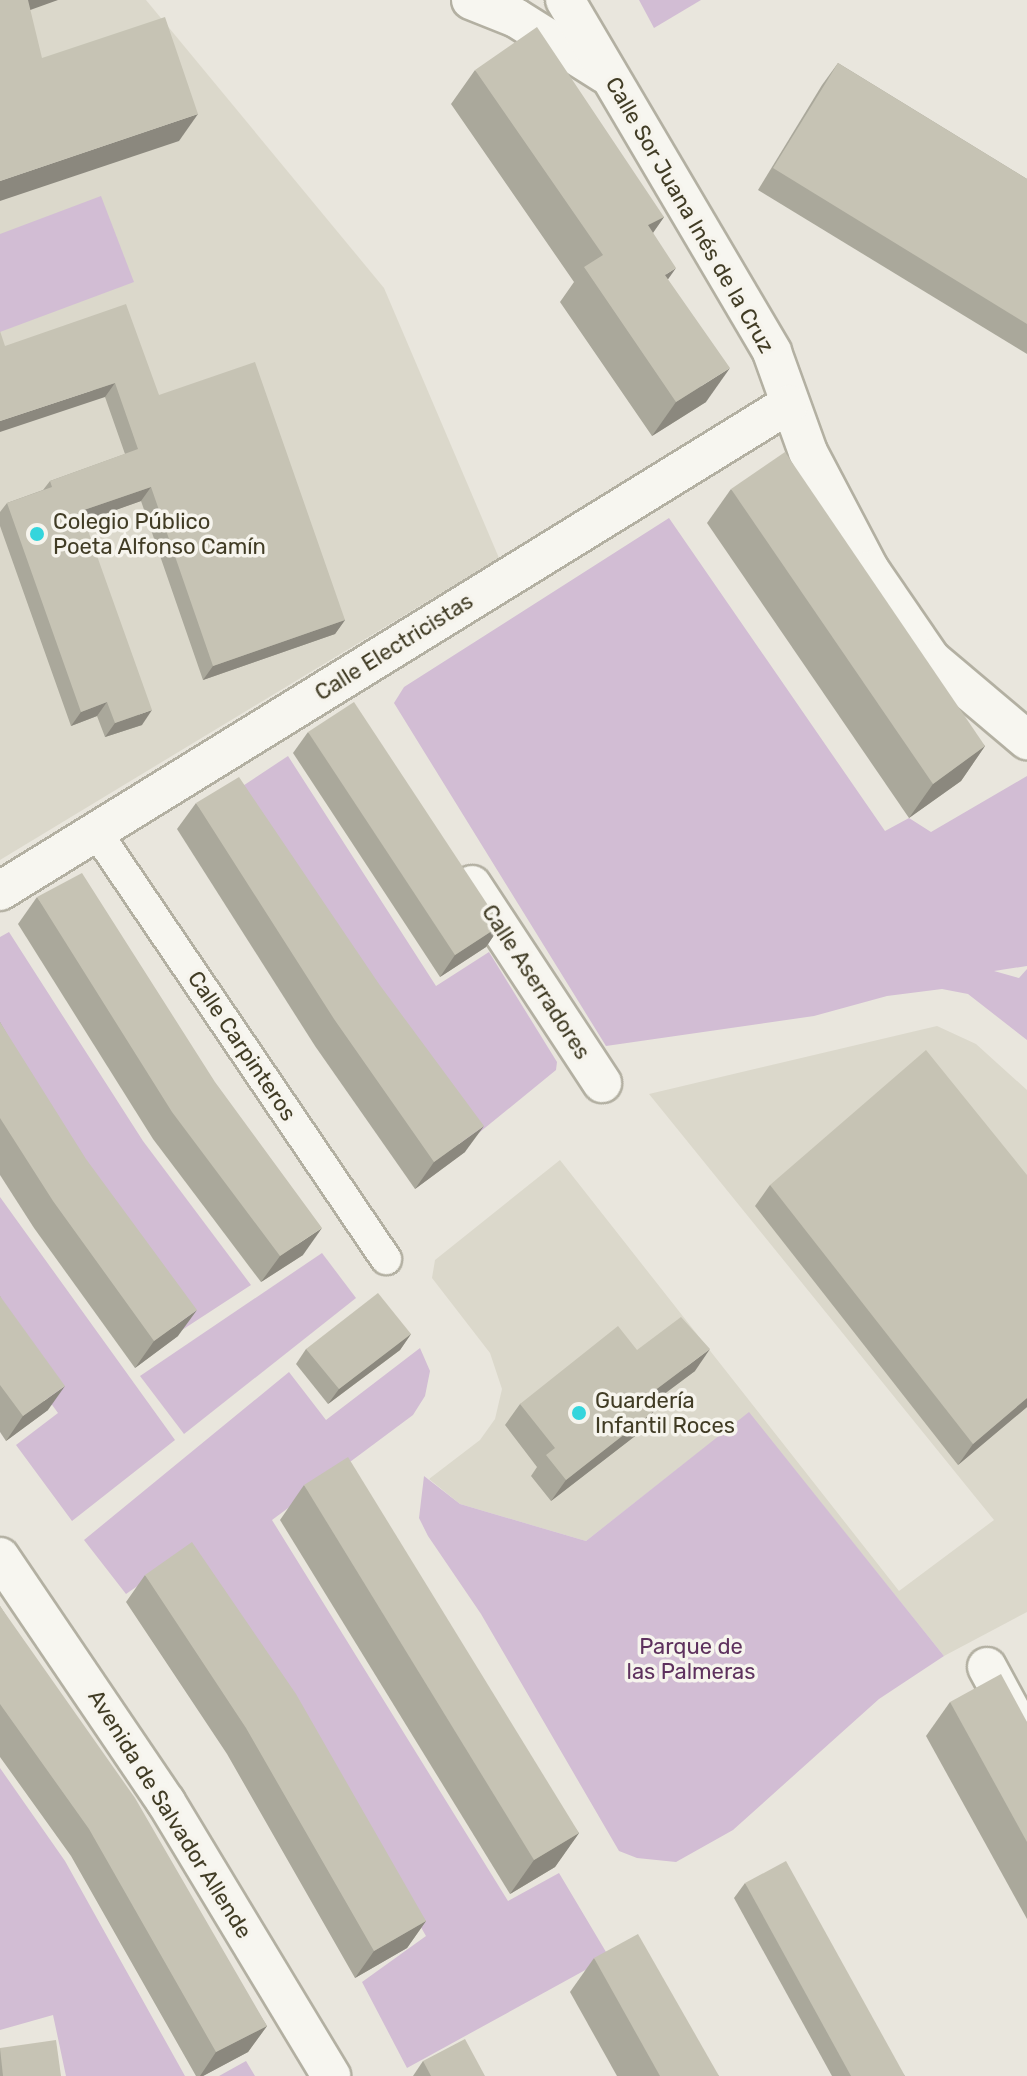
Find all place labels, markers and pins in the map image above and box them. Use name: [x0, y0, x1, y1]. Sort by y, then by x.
place label: Colegio Público Poeta Alfonso Camín: [53, 508, 267, 560]
marker: Colegio Público Poeta Alfonso Camín: [28, 525, 46, 543]
place label: Guardería Infantil Roces: [595, 1387, 735, 1438]
marker: Guardería Infantil Roces: [570, 1404, 588, 1422]

